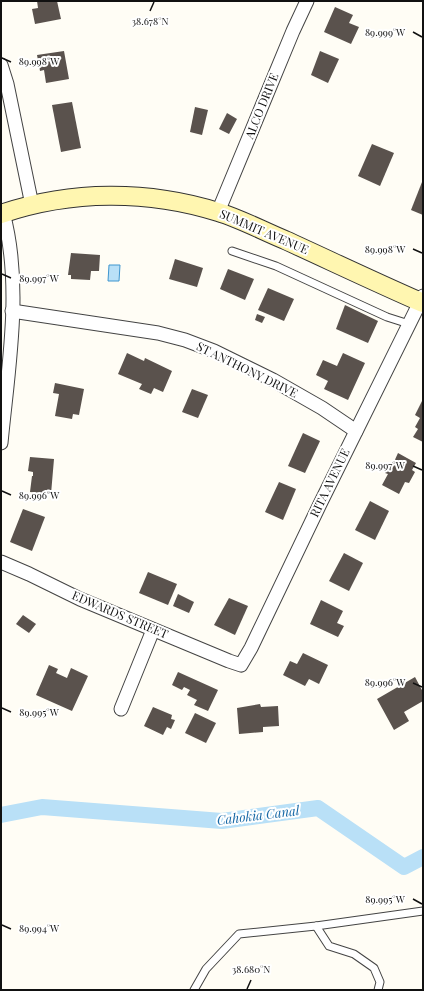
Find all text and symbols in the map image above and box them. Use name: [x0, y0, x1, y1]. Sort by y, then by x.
text: 38.678°N: [131, 14, 169, 28]
text: 89.999°W: [365, 25, 406, 39]
text: 89.998°W: [19, 54, 60, 68]
street label: ALCO DRIVE: [240, 70, 282, 142]
street label: SUMMIT AVENUE: [217, 205, 311, 257]
text: 89.998°W: [365, 242, 406, 256]
text: 89.997°W: [19, 271, 60, 285]
street label: ST ANTHONY DRIVE: [194, 338, 301, 401]
street label: RITA AVENUE: [306, 445, 353, 520]
text: 89.997°W: [365, 458, 406, 472]
text: 89.996°W: [19, 488, 60, 502]
street label: EDWARDS STREET: [70, 587, 171, 642]
text: 89.996°W: [365, 675, 406, 689]
text: 89.995°W: [19, 705, 60, 719]
water label: Cahokia Canal: [216, 801, 302, 828]
text: 89.995°W: [365, 892, 406, 906]
text: 89.994°W: [19, 921, 60, 935]
text: 38.680°N: [232, 962, 270, 976]

